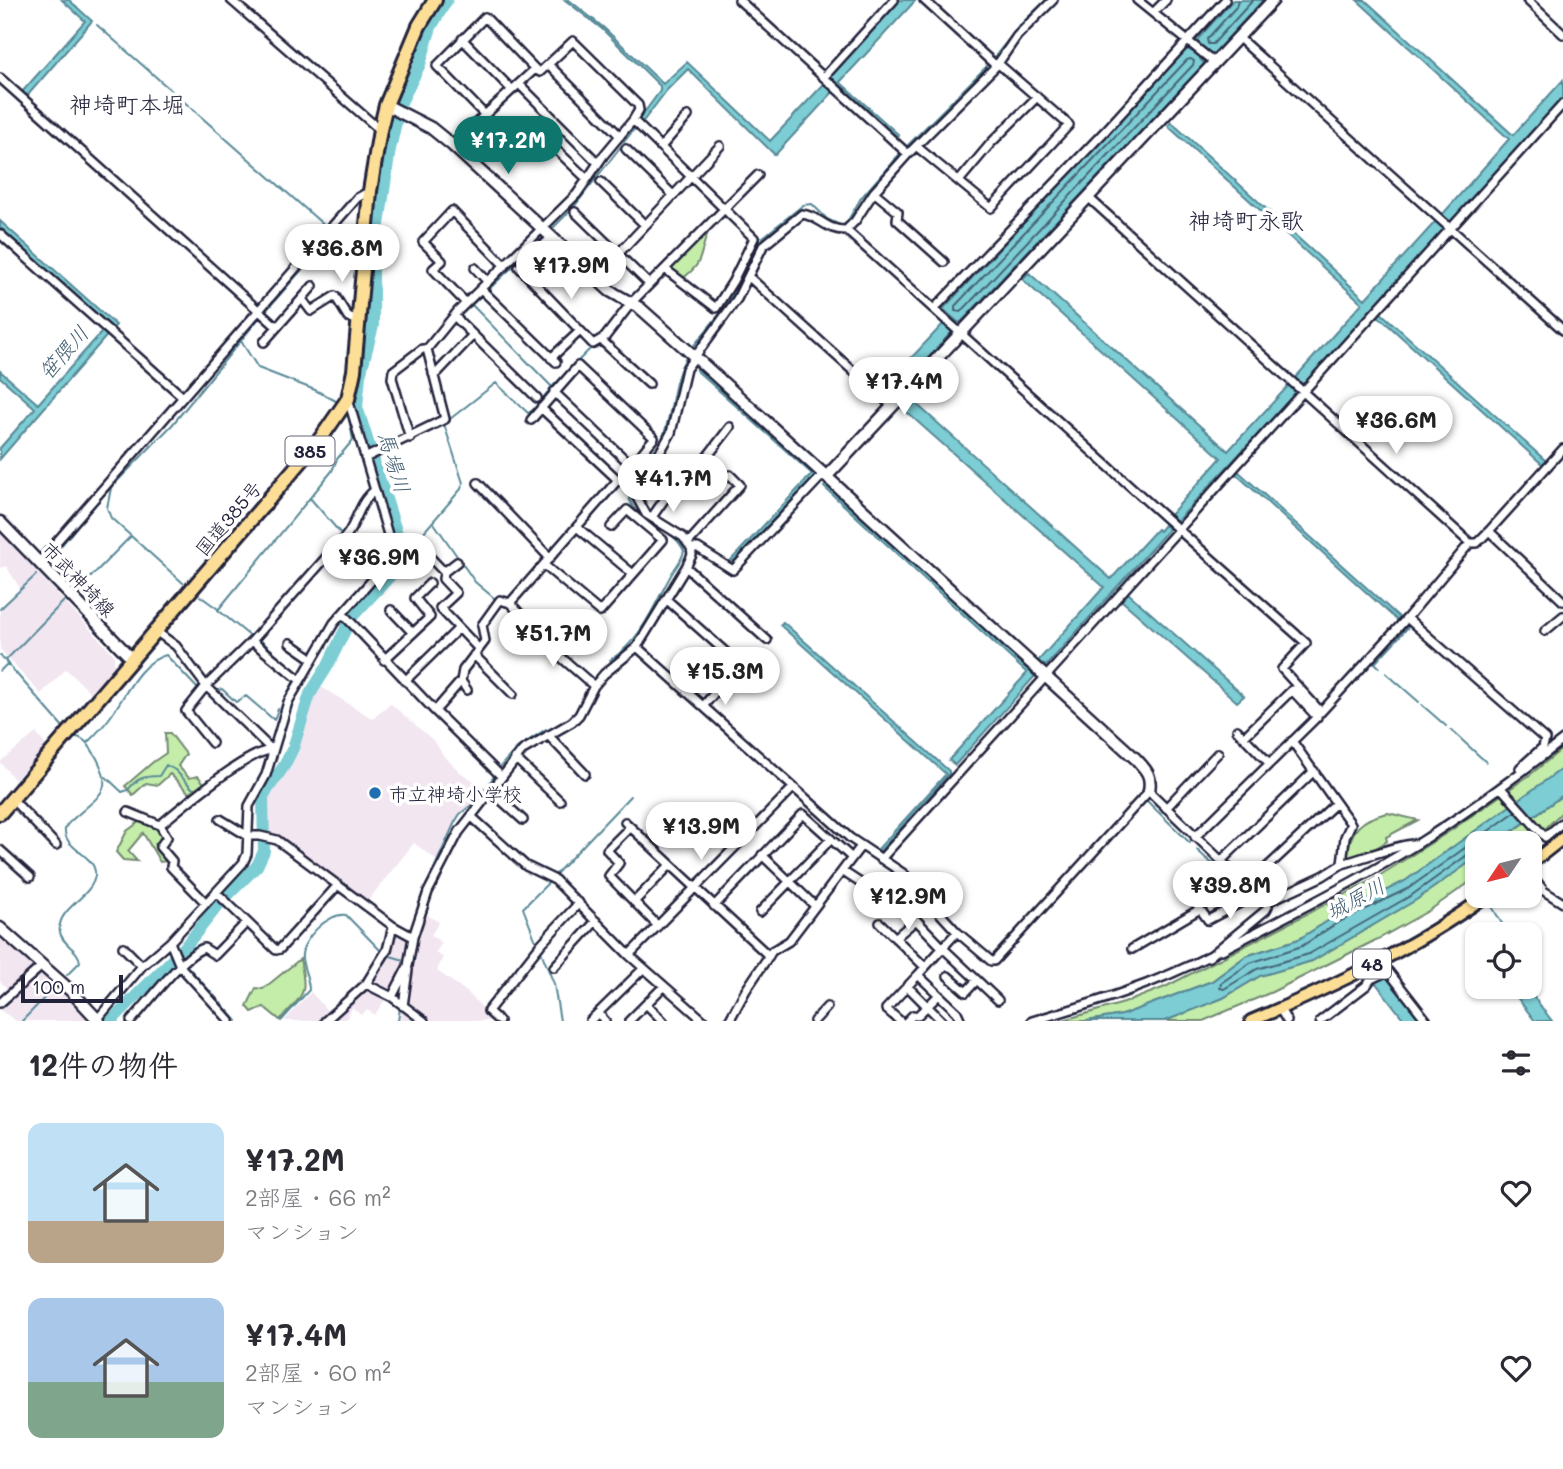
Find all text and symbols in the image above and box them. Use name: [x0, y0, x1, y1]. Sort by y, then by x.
district label: 神埼町本堀: [70, 89, 185, 119]
pin: ¥17.2M: [451, 116, 565, 176]
text: ¥17.2M: [470, 124, 546, 154]
district label: 神埼町永歌: [1189, 205, 1304, 235]
pin: ¥36.8M: [285, 224, 399, 284]
text: ¥36.8M: [301, 232, 383, 262]
pin: ¥17.9M: [514, 242, 628, 301]
text: ¥17.9M: [532, 249, 610, 279]
water label: 笹隈川: [32, 319, 94, 385]
pin: ¥17.4M: [847, 358, 961, 417]
text: ¥17.4M: [865, 365, 943, 395]
pin: ¥36.6M: [1339, 396, 1453, 456]
text: ¥36.6M: [1355, 404, 1437, 434]
water label: 馬場川: [373, 428, 417, 496]
road number: 385: [286, 436, 334, 466]
pin: ¥41.7M: [616, 454, 730, 514]
text: ¥41.7M: [634, 462, 712, 492]
street label: 国道385号: [189, 475, 267, 561]
pin: ¥36.9M: [322, 534, 436, 593]
street label: 市武神埼線: [37, 536, 121, 622]
text: ¥36.9M: [338, 541, 420, 571]
pin: ¥51.7M: [496, 610, 610, 669]
text: ¥51.7M: [514, 617, 592, 647]
pin: ¥15.3M: [668, 648, 782, 707]
text: ¥15.3M: [686, 655, 764, 685]
place label: 市立神埼小学校: [389, 781, 522, 806]
marker: 市立神埼小学校: [367, 785, 383, 801]
pin: ¥13.9M: [644, 802, 758, 862]
text: ¥13.9M: [662, 810, 740, 840]
north arrow: [1465, 831, 1542, 908]
map controls: [1465, 831, 1542, 999]
pin: ¥39.8M: [1173, 862, 1287, 921]
text: ¥39.8M: [1189, 869, 1271, 899]
water label: 城原川: [1321, 871, 1389, 925]
pin: ¥12.9M: [851, 872, 965, 932]
text: ¥12.9M: [869, 880, 947, 910]
button: locate: [1465, 922, 1542, 999]
road number: 48: [1353, 950, 1391, 979]
scale bar: [21, 972, 122, 1004]
text: 100 m: [32, 974, 85, 999]
text: 12件の物件: [28, 1044, 178, 1084]
icon: filters: [1497, 1044, 1535, 1082]
text: ¥17.2M: [245, 1139, 345, 1179]
icon: home: [84, 1151, 168, 1235]
icon: heart: [1497, 1174, 1535, 1212]
text: 2部屋 · 66 m²: [245, 1182, 391, 1212]
text: マンション: [245, 1216, 359, 1246]
text: ¥17.4M: [245, 1314, 347, 1354]
icon: home: [84, 1326, 168, 1410]
icon: heart: [1497, 1349, 1535, 1387]
text: 2部屋 · 60 m²: [245, 1357, 391, 1387]
text: マンション: [245, 1391, 359, 1421]

